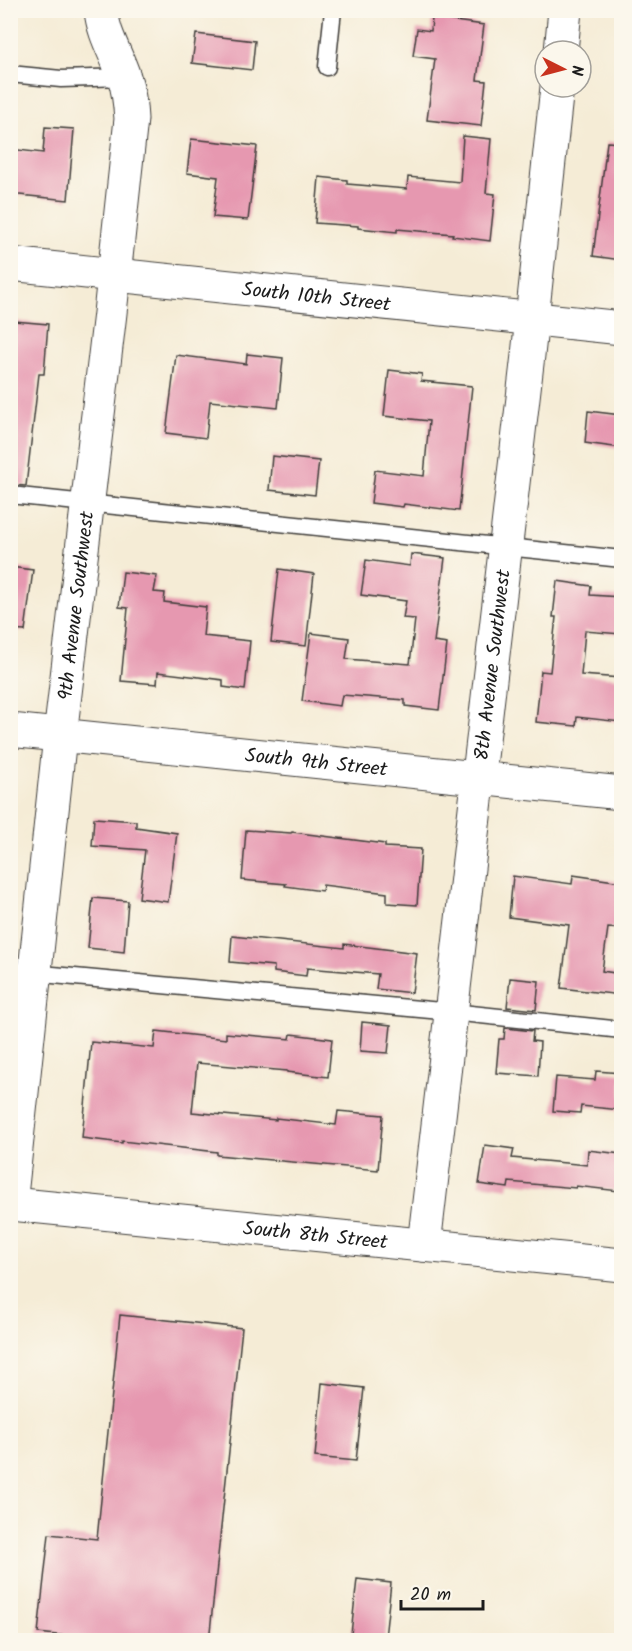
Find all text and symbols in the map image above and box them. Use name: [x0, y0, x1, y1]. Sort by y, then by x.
north arrow: [533, 39, 593, 99]
text: N: [563, 64, 589, 77]
street label: South 10th Street: [240, 274, 392, 322]
street label: 9th Avenue Southwest: [50, 509, 104, 702]
street label: 8th Avenue Southwest: [467, 568, 521, 762]
street label: South 9th Street: [243, 740, 389, 787]
street label: South 8th Street: [241, 1213, 389, 1260]
scale bar: [401, 1573, 484, 1611]
text: 20 m: [410, 1581, 451, 1610]

